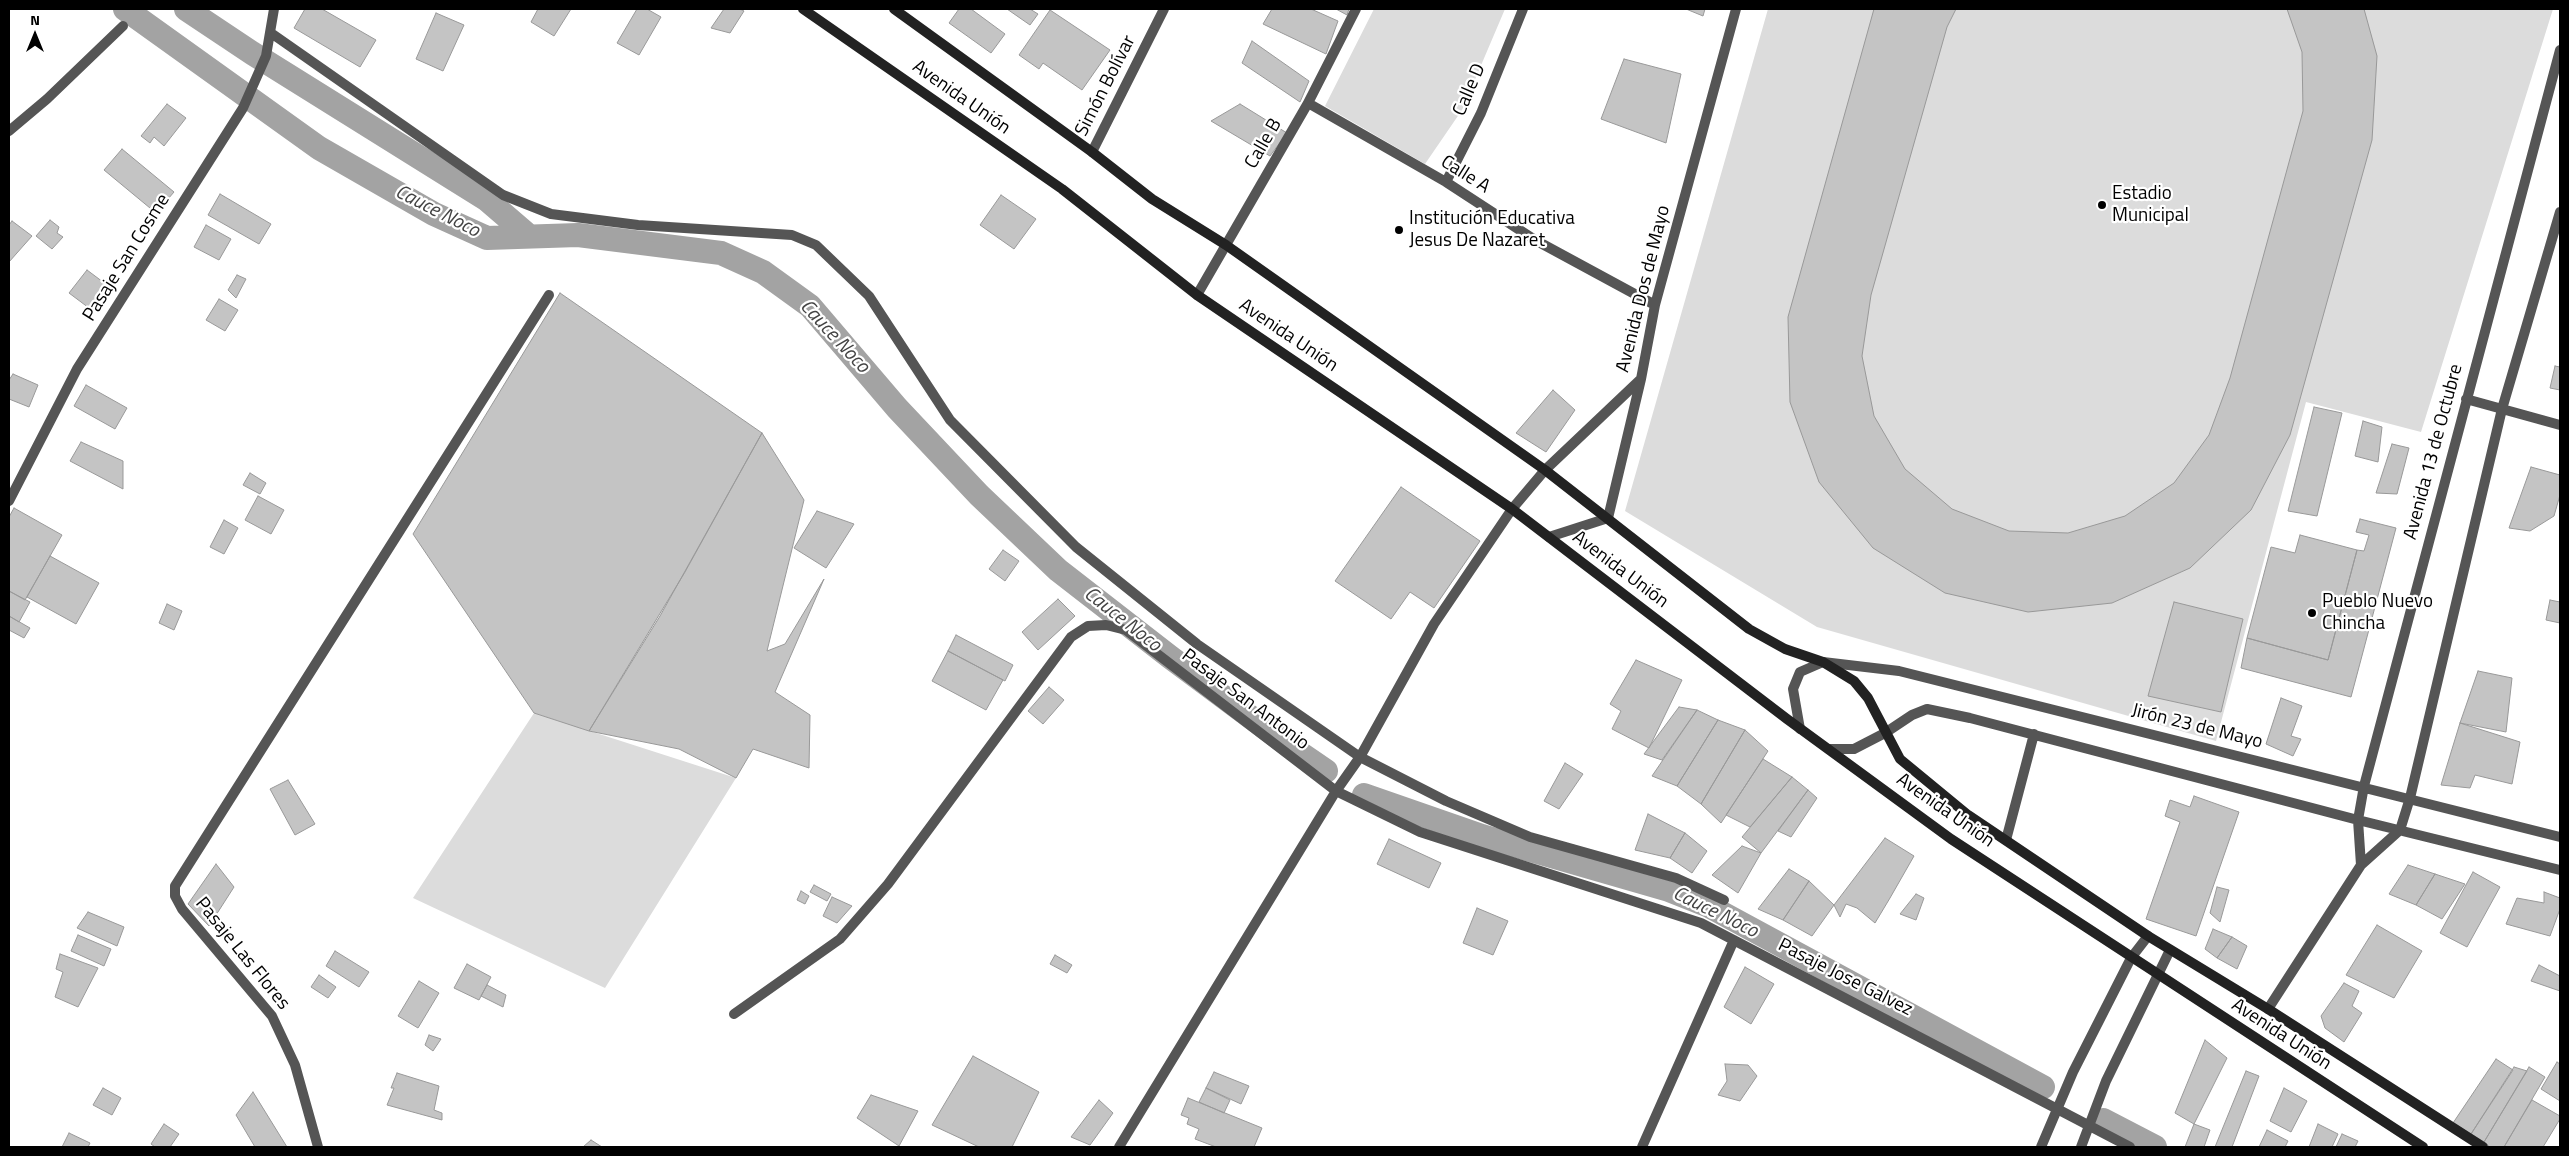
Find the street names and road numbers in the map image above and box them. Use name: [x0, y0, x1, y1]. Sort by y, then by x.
street label: Simón Bolívar: [1071, 32, 1141, 140]
street label: Avenida Unión: [908, 56, 1014, 140]
street label: Calle D: [1449, 60, 1491, 120]
street label: Calle B: [1241, 115, 1287, 173]
street label: Calle A: [1436, 151, 1494, 199]
street label: Pasaje San Cosme: [79, 190, 175, 326]
street label: Avenida Dos de Mayo: [1612, 203, 1676, 375]
street label: Avenida Unión: [1234, 295, 1342, 377]
street label: Avenida 13 de Octubre: [2400, 362, 2468, 542]
street label: Avenida Unión: [1567, 526, 1673, 614]
street label: Pasaje San Antonio: [1177, 645, 1313, 755]
street label: Jirón 23 de Mayo: [2129, 700, 2265, 754]
street label: Avenida Unión: [1892, 769, 1998, 853]
street label: Pasaje Las Flores: [190, 893, 294, 1015]
street label: Pasaje Jose Galvez: [1774, 934, 1916, 1022]
street label: Avenida Unión: [2227, 994, 2335, 1076]

